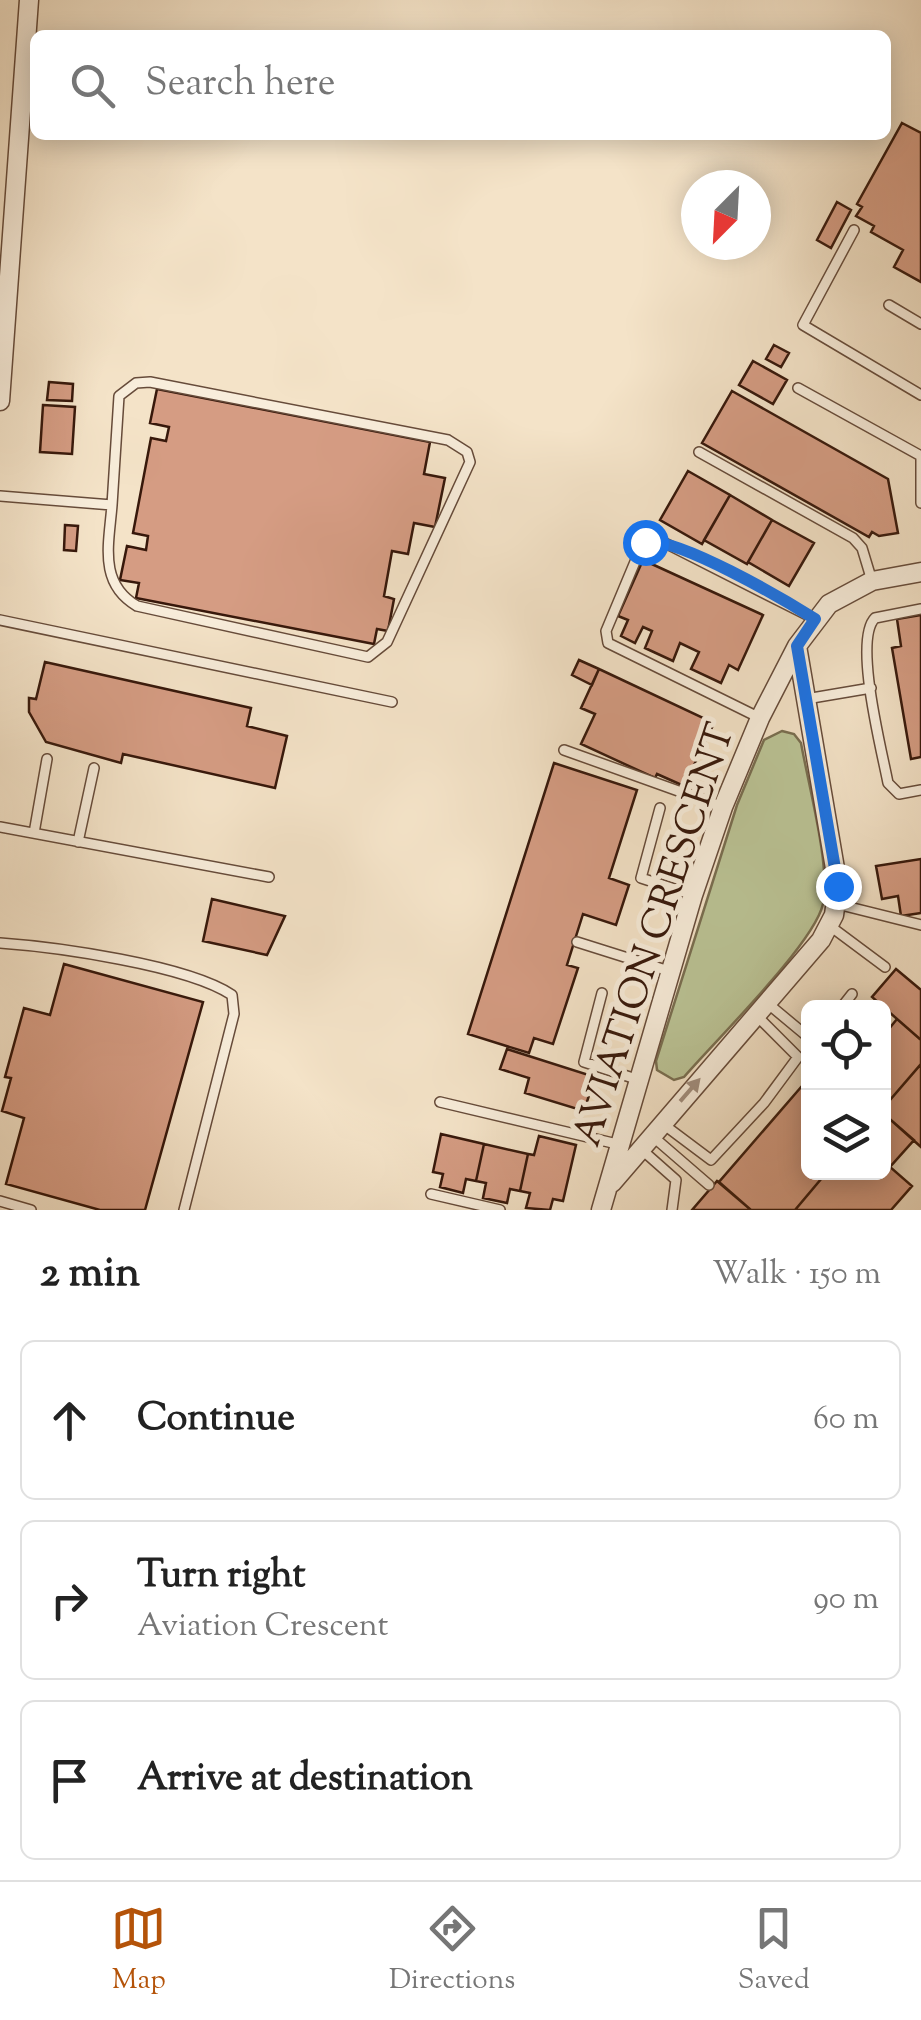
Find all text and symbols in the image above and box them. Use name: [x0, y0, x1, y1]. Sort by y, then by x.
search box: [30, 30, 891, 140]
icon: search: [65, 58, 120, 113]
text: Search here: [145, 58, 336, 112]
north arrow: [681, 170, 771, 260]
route start: [623, 520, 669, 566]
street label: AVIATION CRESCENT: [561, 716, 752, 1154]
route end: [816, 864, 862, 910]
map controls: [801, 1000, 891, 1180]
button: locate: [801, 1000, 891, 1090]
one-way arrow: [678, 1077, 700, 1102]
button: layers: [801, 1090, 891, 1180]
text: 2 min: [40, 1245, 140, 1305]
text: Walk · 150 m: [712, 1252, 881, 1298]
icon: ahead: [42, 1393, 97, 1448]
text: Continue: [137, 1393, 295, 1447]
text: 60 m: [813, 1397, 879, 1443]
text: Turn right: [137, 1550, 305, 1604]
icon: right: [42, 1573, 97, 1628]
text: 90 m: [813, 1577, 879, 1623]
text: Aviation Crescent: [137, 1604, 388, 1650]
icon: arrive: [42, 1753, 97, 1808]
text: Arrive at destination: [137, 1753, 473, 1807]
tab: Map: [111, 1901, 166, 2001]
tab: Directions: [389, 1901, 515, 2001]
tab: Saved: [738, 1901, 810, 2001]

